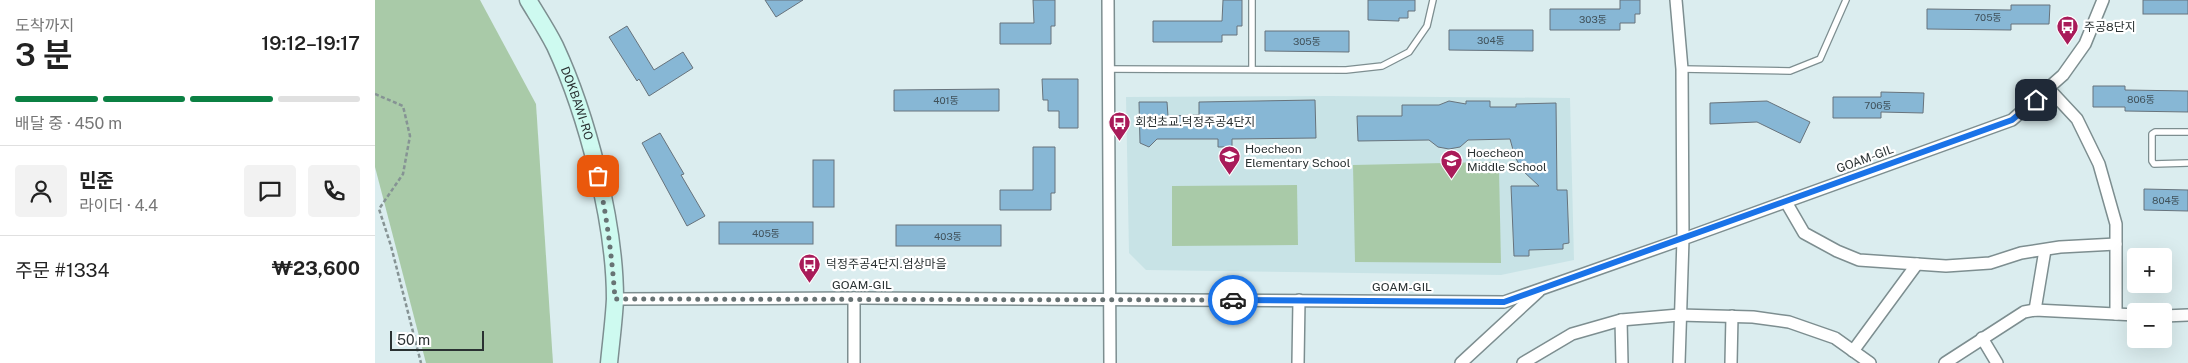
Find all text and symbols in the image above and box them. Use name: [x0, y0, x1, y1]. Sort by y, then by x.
house number: 705동: [1974, 11, 2002, 23]
house number: 303동: [1579, 13, 1607, 25]
bus stop icon: 주공8단지: [2056, 15, 2080, 46]
text: 도착까지: [15, 16, 74, 35]
place label: 주공8단지: [2084, 20, 2136, 34]
text: 19:12–19:17: [261, 32, 360, 54]
house number: 304동: [1477, 34, 1505, 46]
house number: 305동: [1293, 35, 1321, 47]
text: 3 분: [15, 36, 73, 73]
street label: DOKBAWI-RO: [558, 65, 596, 142]
pin: [2015, 79, 2057, 121]
icon: home: [2022, 86, 2050, 114]
house number: 806동: [2127, 93, 2155, 105]
house number: 401동: [933, 94, 959, 106]
house number: 706동: [1864, 99, 1892, 111]
bus stop icon: 회천초교.덕정주공4단지: [1107, 110, 1131, 141]
text: 배달 중 · 450 m: [15, 114, 122, 133]
place label: 회천초교.덕정주공4단지: [1135, 115, 1256, 129]
place label: Hoecheon Elementary School: [1245, 142, 1351, 170]
street label: GOAM-GIL: [1834, 142, 1896, 176]
school or university icon: Hoecheon Elementary School: [1217, 144, 1241, 175]
place label: Hoecheon Middle School: [1467, 146, 1547, 174]
school or university icon: Hoecheon Middle School: [1439, 148, 1463, 179]
pin: [577, 155, 619, 197]
icon: bag: [584, 162, 612, 190]
button: person: [15, 165, 67, 217]
button: chat: [244, 165, 296, 217]
button: phone: [308, 165, 360, 217]
text: 민준: [79, 169, 114, 191]
house number: 804동: [2152, 194, 2180, 206]
text: 라이더 · 4.4: [79, 196, 158, 215]
house number: 405동: [752, 227, 780, 239]
house number: 403동: [934, 230, 962, 242]
map controls: [2127, 248, 2172, 348]
button: +: [2127, 248, 2172, 293]
bus stop icon: 덕정주공4단지.엄상마을: [798, 252, 822, 283]
text: ₩23,600: [272, 257, 360, 279]
place label: 덕정주공4단지.엄상마을: [826, 257, 947, 271]
text: 주문 #1334: [15, 259, 110, 281]
courier: [1208, 275, 1258, 325]
street label: GOAM-GIL: [832, 278, 892, 292]
street label: GOAM-GIL: [1372, 280, 1432, 294]
icon: car: [1219, 286, 1247, 314]
button: −: [2127, 303, 2172, 348]
scale bar: [390, 328, 484, 351]
text: 50 m: [397, 332, 430, 348]

